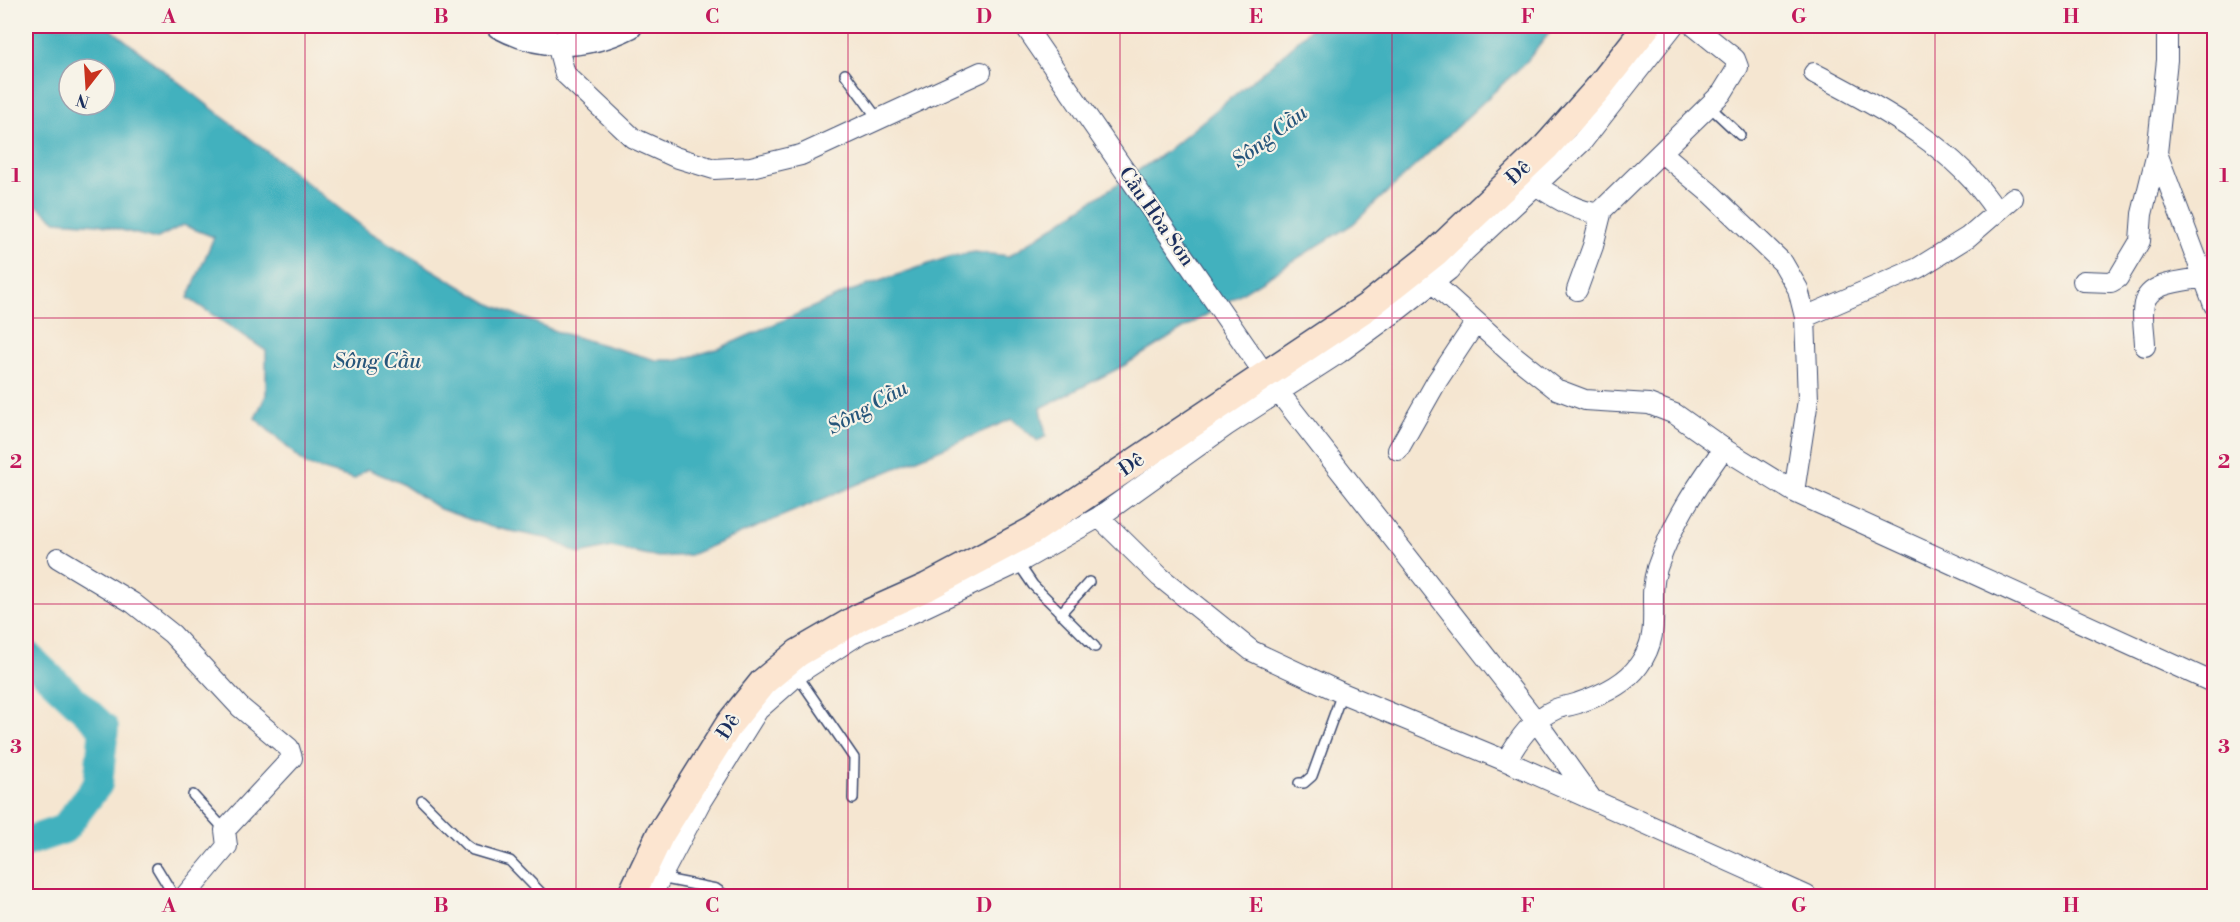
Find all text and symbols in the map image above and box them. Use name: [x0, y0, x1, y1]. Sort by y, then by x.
text: A: [161, 5, 177, 30]
text: B: [433, 5, 449, 30]
text: C: [705, 5, 719, 30]
text: D: [976, 5, 992, 30]
text: E: [1249, 5, 1263, 30]
text: F: [1521, 5, 1535, 30]
text: G: [1791, 5, 1807, 30]
text: H: [2063, 5, 2080, 30]
north arrow: [57, 57, 117, 117]
text: N: [74, 89, 92, 112]
water label: Sông Cầu: [1227, 100, 1313, 174]
street label: Đê: [1501, 155, 1537, 191]
street label: Cầu Hòa Sơn: [1113, 163, 1199, 272]
text: 1: [11, 164, 21, 189]
text: 1: [2219, 164, 2229, 189]
water label: Sông Cầu: [333, 349, 421, 375]
water label: Sông Cầu: [823, 375, 913, 441]
street label: Đê: [1114, 447, 1150, 483]
text: 2: [10, 450, 22, 475]
text: 2: [2218, 450, 2230, 475]
street label: Đê: [712, 709, 746, 745]
text: 3: [10, 735, 22, 760]
text: 3: [2218, 735, 2230, 760]
text: A: [161, 894, 177, 919]
text: B: [433, 894, 449, 919]
text: C: [705, 894, 719, 919]
text: D: [976, 894, 992, 919]
text: E: [1249, 894, 1263, 919]
text: F: [1521, 894, 1535, 919]
text: G: [1791, 894, 1807, 919]
text: H: [2063, 894, 2080, 919]

